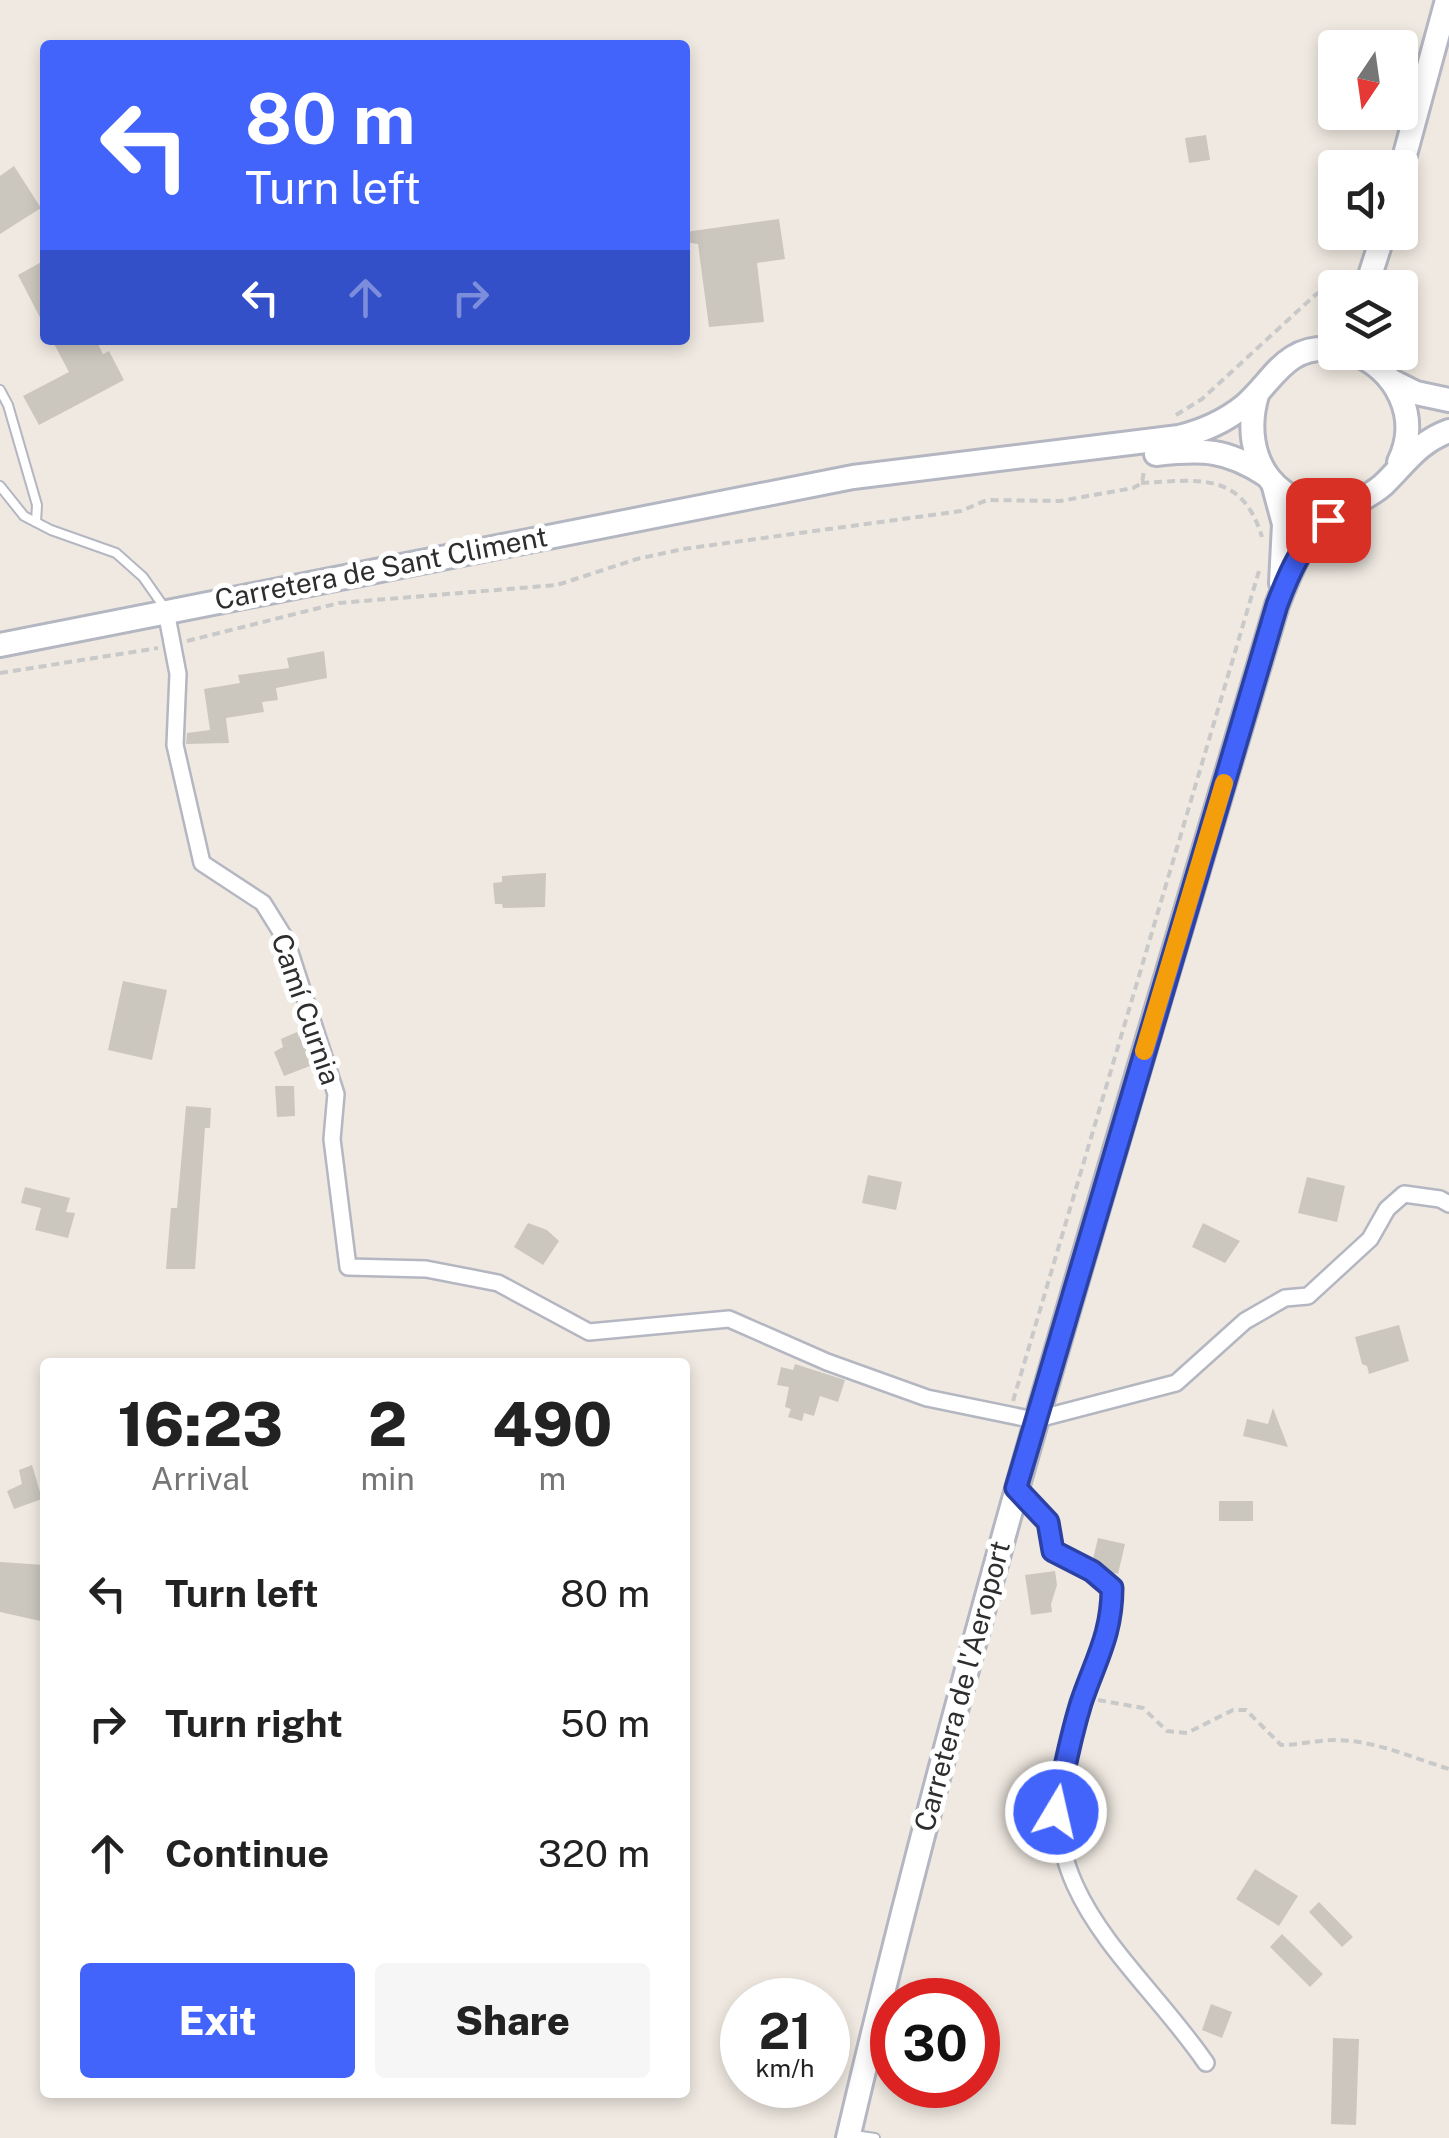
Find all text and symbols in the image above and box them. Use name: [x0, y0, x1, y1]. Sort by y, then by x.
north arrow: [1318, 30, 1418, 130]
map controls: [1318, 30, 1418, 370]
text: 80 m: [245, 77, 415, 160]
icon: left: [80, 80, 210, 210]
button: sound: [1318, 150, 1418, 250]
text: Turn left: [245, 161, 421, 214]
icon: left: [233, 270, 288, 325]
icon: ahead: [338, 270, 393, 325]
icon: right: [443, 270, 498, 325]
button: layers: [1318, 270, 1418, 370]
pin: [1286, 478, 1371, 563]
icon: arrive: [1301, 493, 1356, 548]
street label: Carretera de Sant Climent: [212, 519, 550, 616]
street label: Camí Curnia: [265, 929, 348, 1089]
text: 16:23: [118, 1389, 283, 1460]
text: 2: [368, 1389, 407, 1460]
text: 490: [492, 1389, 612, 1460]
text: Arrival: [151, 1460, 250, 1497]
text: min: [361, 1460, 415, 1497]
text: m: [539, 1460, 566, 1497]
street label: Carretera de l'Aeroport: [907, 1537, 1016, 1835]
icon: left: [80, 1566, 135, 1621]
text: Turn left: [165, 1571, 319, 1616]
text: 80 m: [560, 1571, 650, 1616]
icon: right: [80, 1696, 135, 1751]
text: Turn right: [165, 1701, 343, 1746]
text: 50 m: [560, 1701, 650, 1746]
position arrow: [1004, 1760, 1108, 1864]
icon: ahead: [80, 1826, 135, 1881]
text: Continue: [165, 1831, 329, 1876]
text: 320 m: [538, 1831, 650, 1876]
button: Exit: [80, 1963, 355, 2078]
button: Share: [375, 1963, 650, 2078]
speed limit sign: 30: [870, 1978, 1000, 2108]
text: 21: [758, 2001, 812, 2060]
text: km/h: [756, 2053, 814, 2083]

